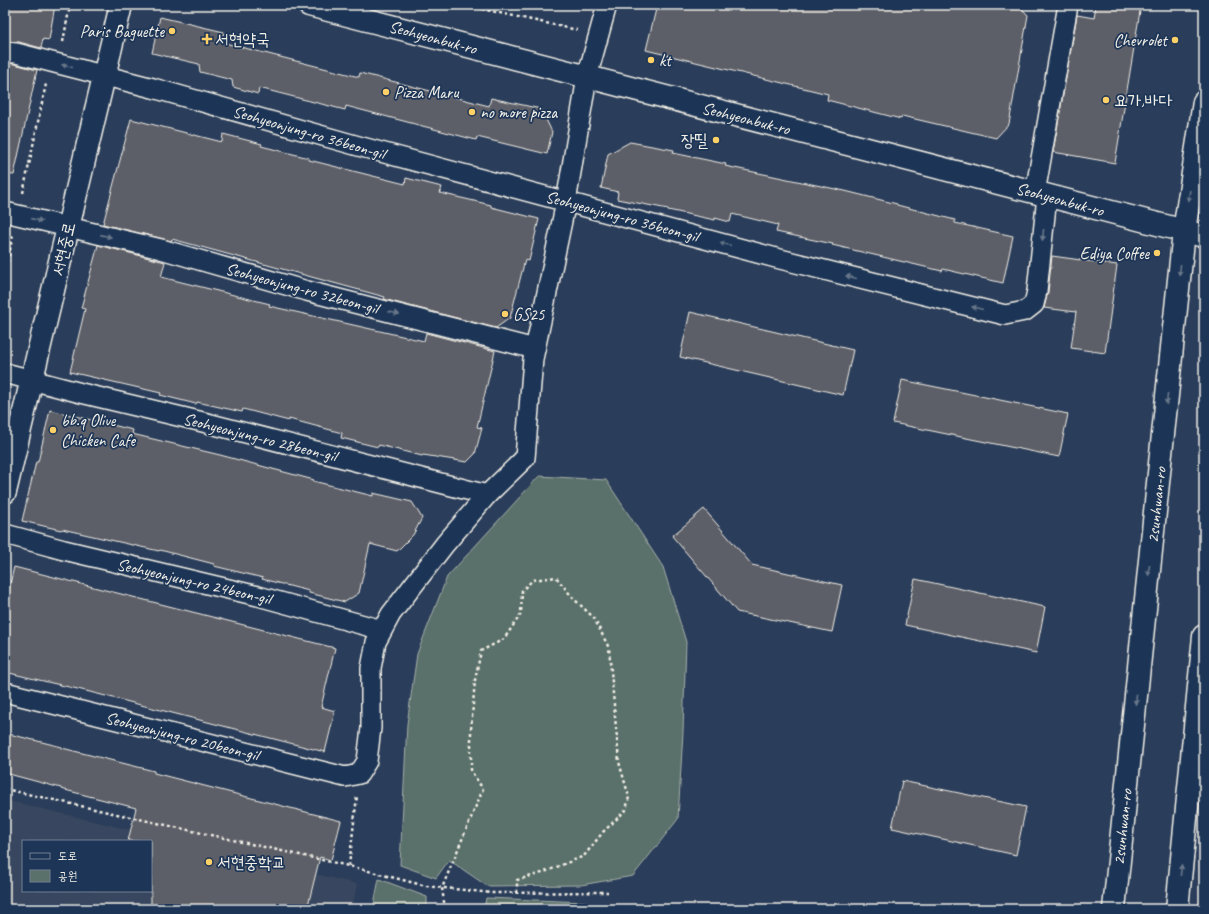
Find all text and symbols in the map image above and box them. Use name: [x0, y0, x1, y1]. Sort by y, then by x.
street label: Seohyeonbuk-ro: [387, 16, 480, 60]
place label: Paris Baguette: [80, 21, 165, 42]
marker: Paris Baguette: [167, 26, 177, 36]
place label: 서현약국: [215, 29, 270, 50]
place label: Chevrolet: [1114, 30, 1169, 51]
marker: 서현약국: [202, 34, 212, 44]
marker: Chevrolet: [1170, 35, 1180, 45]
place label: kt: [659, 50, 673, 71]
marker: kt: [646, 55, 656, 65]
one-way arrow: [60, 63, 72, 69]
place label: Pizza Maru: [394, 82, 460, 103]
marker: Pizza Maru: [381, 87, 391, 97]
place label: 요가,바다: [1114, 90, 1172, 111]
marker: 요가,바다: [1101, 95, 1111, 105]
street label: Seohyeonbuk-ro: [700, 97, 793, 140]
street label: Seohyeonjung-ro 36beon-gil: [230, 101, 390, 165]
place label: no more pizza: [480, 102, 558, 123]
marker: no more pizza: [467, 107, 477, 117]
place label: 장띨: [681, 130, 708, 151]
marker: 장띨: [711, 135, 721, 145]
street label: Seohyeonbuk-ro: [1014, 178, 1107, 222]
street label: Seohyeonjung-ro 36beon-gil: [543, 186, 704, 248]
one-way arrow: [1186, 190, 1192, 202]
one-way arrow: [31, 217, 43, 223]
street label: 서현중로: [47, 220, 80, 278]
one-way arrow: [1040, 229, 1047, 241]
one-way arrow: [100, 234, 113, 240]
one-way arrow: [719, 241, 731, 247]
place label: Ediya Coffee: [1080, 243, 1150, 264]
marker: Ediya Coffee: [1152, 248, 1162, 258]
street label: Seohyeonjung-ro 32beon-gil: [223, 258, 384, 320]
one-way arrow: [1177, 264, 1183, 276]
one-way arrow: [845, 273, 857, 279]
place label: GS25: [513, 304, 546, 325]
one-way arrow: [971, 305, 983, 311]
marker: GS25: [500, 309, 510, 319]
one-way arrow: [388, 310, 400, 316]
one-way arrow: [1163, 393, 1170, 405]
street label: Seohyeonjung-ro 28beon-gil: [181, 408, 342, 467]
place label: bb.q Olive Chicken Cafe: [61, 410, 136, 451]
marker: bb.q Olive Chicken Cafe: [48, 425, 58, 435]
street label: 2sunhwan-ro: [1142, 465, 1171, 544]
street label: Seohyeonjung-ro 24beon-gil: [115, 554, 276, 610]
one-way arrow: [1146, 564, 1152, 576]
one-way arrow: [1132, 693, 1139, 705]
street label: Seohyeonjung-ro 20beon-gil: [103, 707, 264, 766]
street label: 2sunhwan-ro: [1108, 787, 1137, 866]
legend: [22, 840, 152, 892]
text: 도로: [58, 848, 77, 864]
place label: 서현중학교: [217, 852, 285, 873]
marker: 서현중학교: [204, 857, 214, 867]
one-way arrow: [1177, 864, 1184, 876]
text: 공원: [58, 868, 77, 884]

